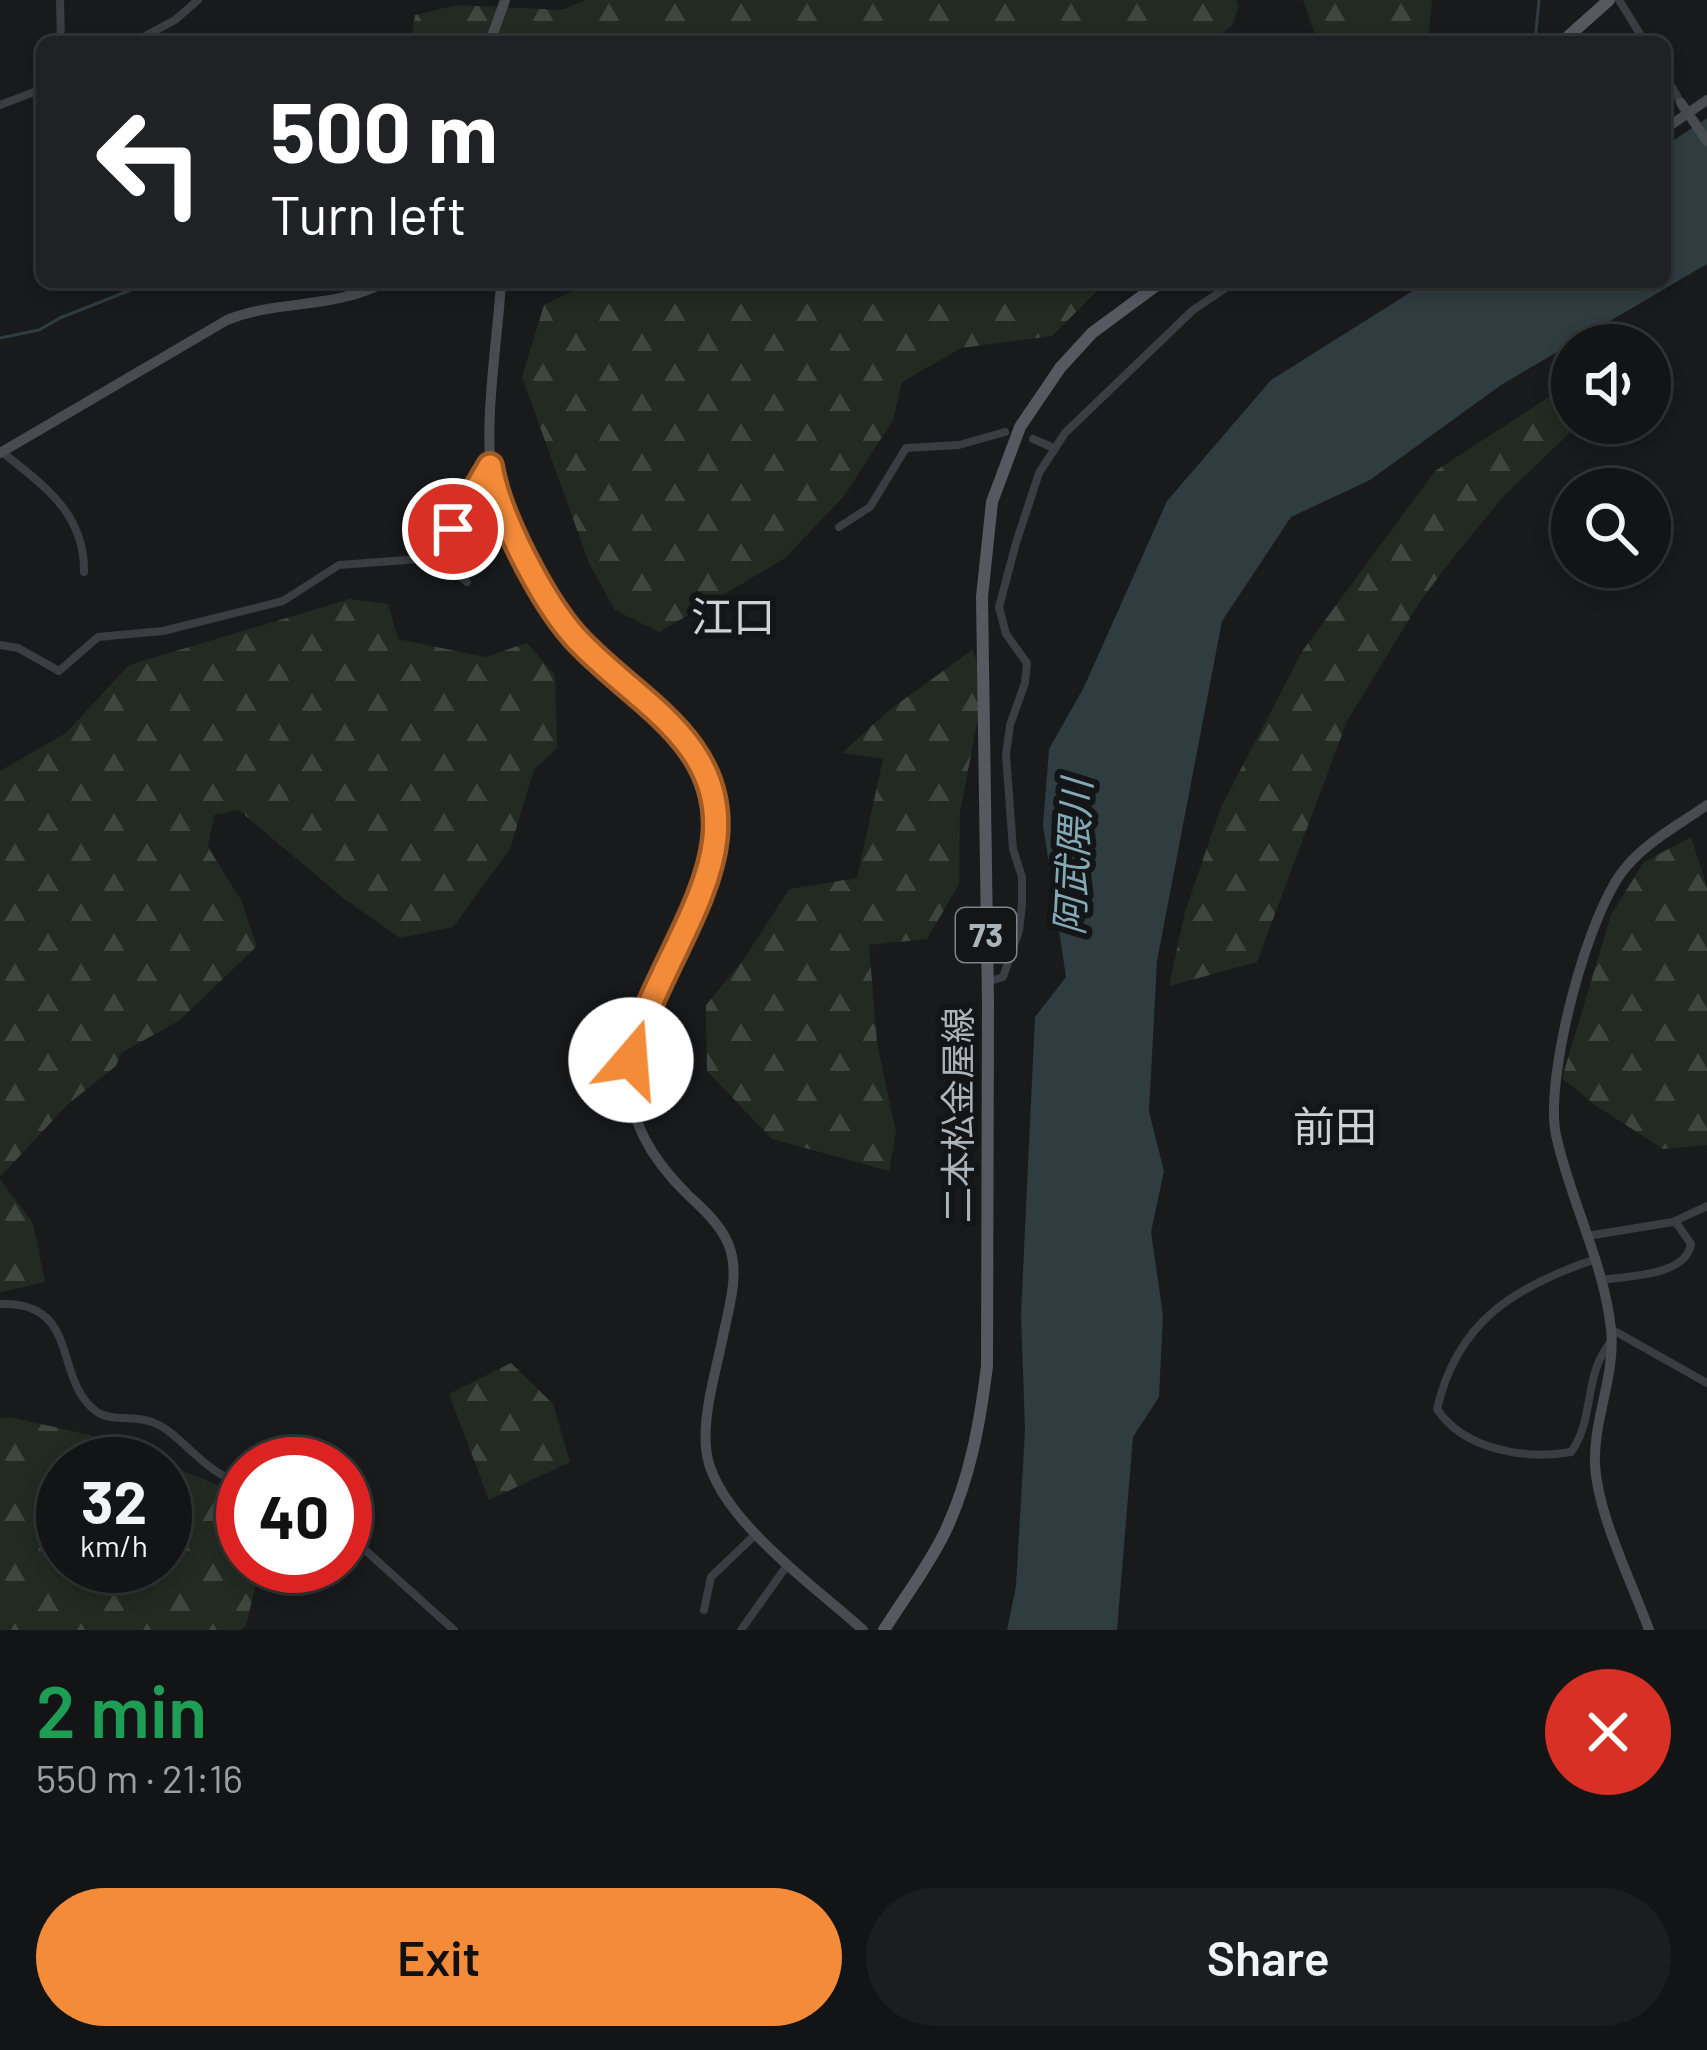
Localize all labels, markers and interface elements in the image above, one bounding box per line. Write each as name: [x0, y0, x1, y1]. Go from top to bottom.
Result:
text: 500 m: [270, 79, 498, 180]
icon: left: [72, 84, 228, 240]
text: Turn left: [270, 181, 467, 246]
map controls: [1551, 324, 1671, 588]
button: sound: [1551, 324, 1671, 444]
button: search: [1551, 468, 1671, 588]
pin: [402, 478, 504, 580]
icon: arrive: [420, 496, 486, 562]
district label: 江口: [691, 590, 775, 640]
water label: 阿武隈川: [1044, 774, 1099, 936]
road number: 73: [956, 908, 1016, 962]
position arrow: [568, 997, 694, 1123]
street label: 二本松金屋線: [935, 1007, 978, 1223]
district label: 前田: [1293, 1100, 1377, 1150]
speed limit sign: 40: [216, 1437, 372, 1593]
text: 32: [81, 1464, 147, 1536]
text: km/h: [80, 1527, 148, 1563]
text: 2 min: [36, 1666, 207, 1752]
button: close: [1545, 1669, 1671, 1795]
text: 550 m · 21:16: [36, 1754, 243, 1801]
button: Exit: [36, 1888, 842, 2026]
button: Share: [866, 1888, 1671, 2026]

